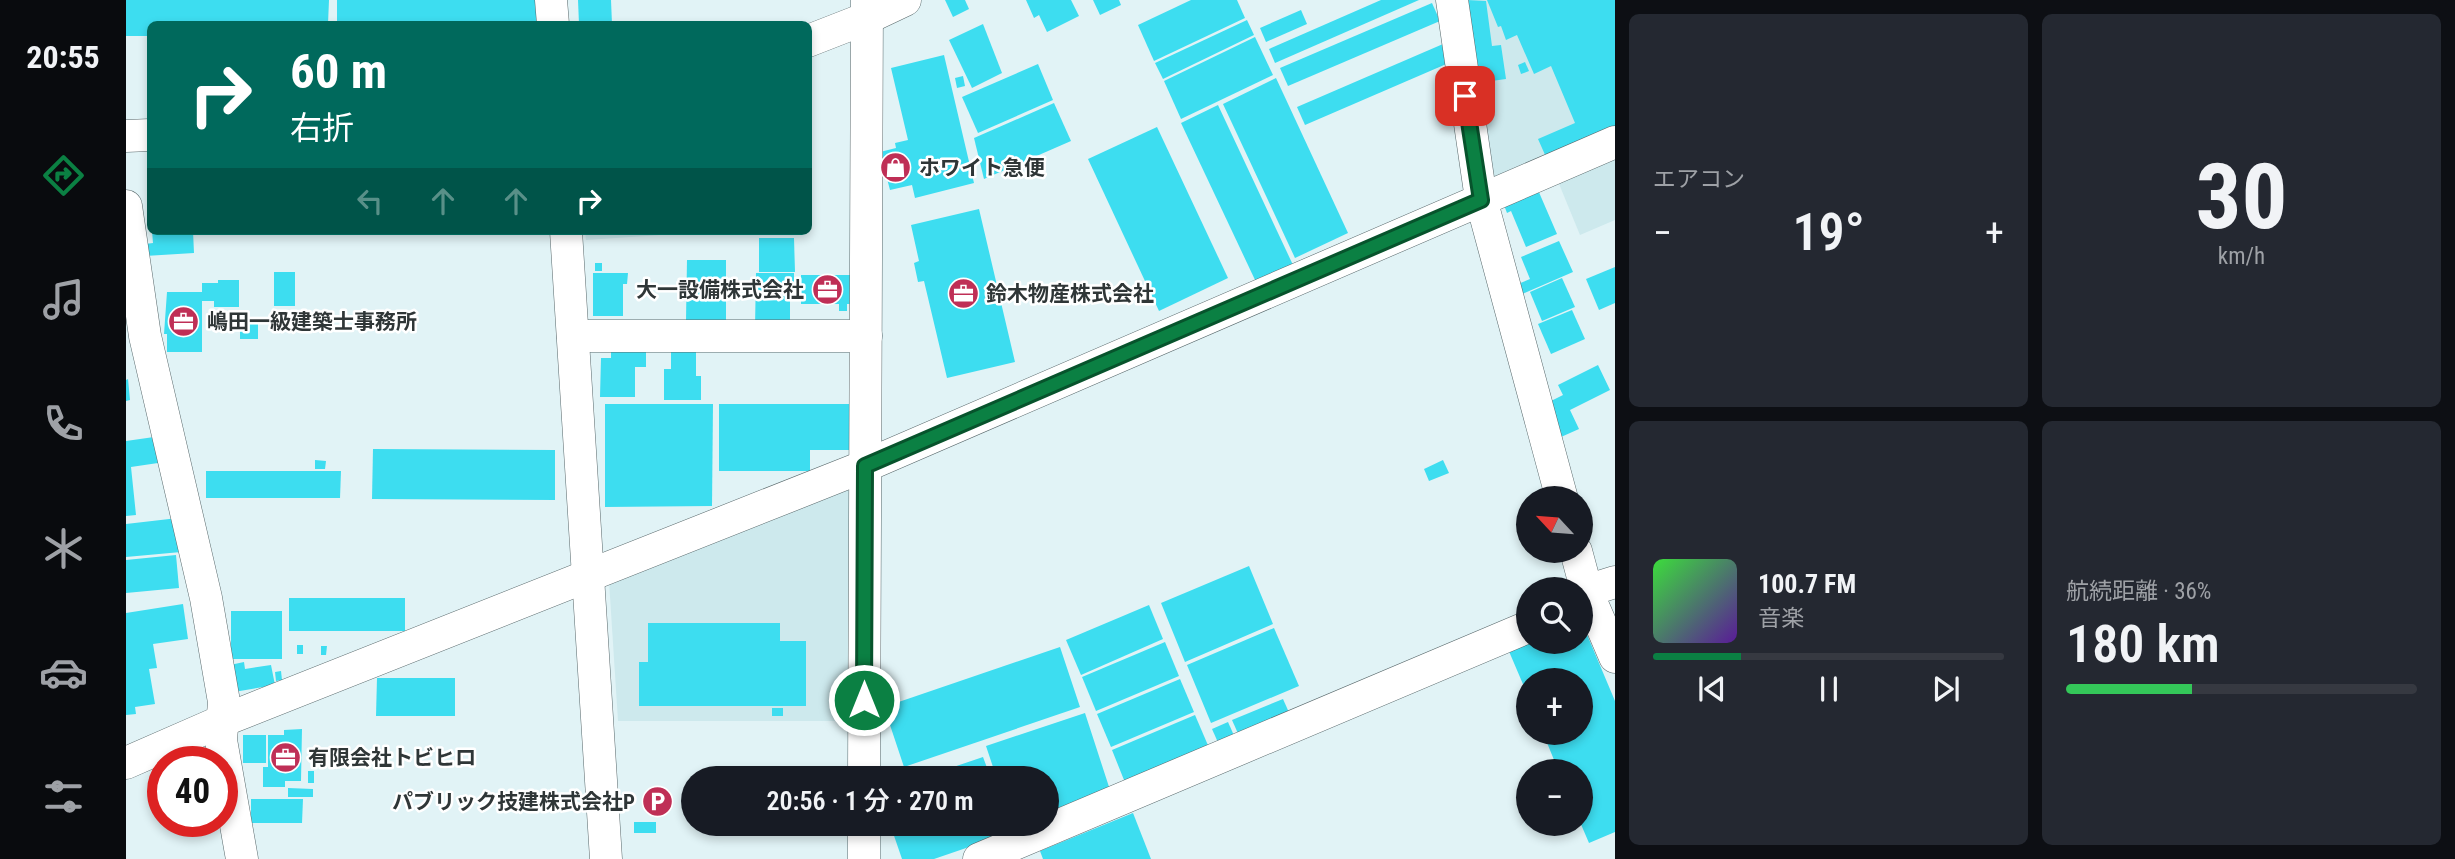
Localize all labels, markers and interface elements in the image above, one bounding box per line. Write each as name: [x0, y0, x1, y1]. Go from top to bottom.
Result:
text: 20:55: [26, 38, 100, 76]
text: 60 m: [290, 43, 387, 100]
icon: right: [175, 49, 266, 140]
pin: [1435, 66, 1495, 126]
icon: arrive: [1446, 77, 1484, 115]
text: 右折: [290, 109, 354, 147]
text: 30: [2196, 144, 2287, 250]
icon: directions: [39, 151, 88, 200]
shop icon: ホワイト急便: [879, 151, 913, 185]
place label: ホワイト急便: [919, 156, 1045, 180]
text: エアコン: [1653, 166, 1745, 193]
icon: left: [351, 182, 389, 220]
icon: ahead: [424, 182, 462, 220]
icon: ahead: [497, 182, 535, 220]
icon: right: [570, 182, 608, 220]
text: 19°: [1792, 202, 1865, 263]
text: −: [1653, 211, 1672, 255]
text: +: [1985, 211, 2004, 255]
text: km/h: [2218, 243, 2265, 270]
office icon: 大一設備株式会社: [810, 273, 844, 307]
icon: music: [39, 275, 88, 324]
office icon: 鈴木物産株式会社: [946, 277, 980, 311]
place label: 大一設備株式会社: [636, 278, 804, 302]
place label: 鈴木物産株式会社: [986, 282, 1154, 306]
office icon: 嶋田一級建築士事務所: [167, 305, 201, 339]
place label: 嶋田一級建築士事務所: [207, 310, 417, 334]
icon: phone: [39, 399, 88, 448]
north arrow: [1516, 486, 1592, 564]
map controls: [1516, 486, 1593, 836]
icon: climate: [39, 524, 88, 573]
text: 100.7 FM: [1758, 569, 1856, 599]
button: search: [1516, 577, 1593, 654]
text: 航続距離 · 36%: [2066, 578, 2211, 605]
text: 音楽: [1758, 605, 1804, 632]
text: 180 km: [2066, 614, 2220, 675]
icon: car: [39, 648, 88, 697]
position arrow: [827, 663, 901, 737]
button: +: [1516, 668, 1593, 745]
icon: previous: [1693, 670, 1731, 708]
icon: pause: [1810, 670, 1848, 708]
icon: next: [1927, 670, 1965, 708]
office icon: 有限会社トビヒロ: [268, 741, 302, 775]
speed limit sign: 40: [147, 746, 238, 837]
place label: 有限会社トビヒロ: [308, 746, 476, 770]
button: −: [1516, 759, 1593, 836]
icon: filters: [39, 772, 88, 821]
parking icon: パブリック技建株式会社P: [641, 785, 675, 819]
text: 20:56 · 1 分 · 270 m: [766, 786, 974, 816]
place label: パブリック技建株式会社P: [392, 790, 635, 814]

